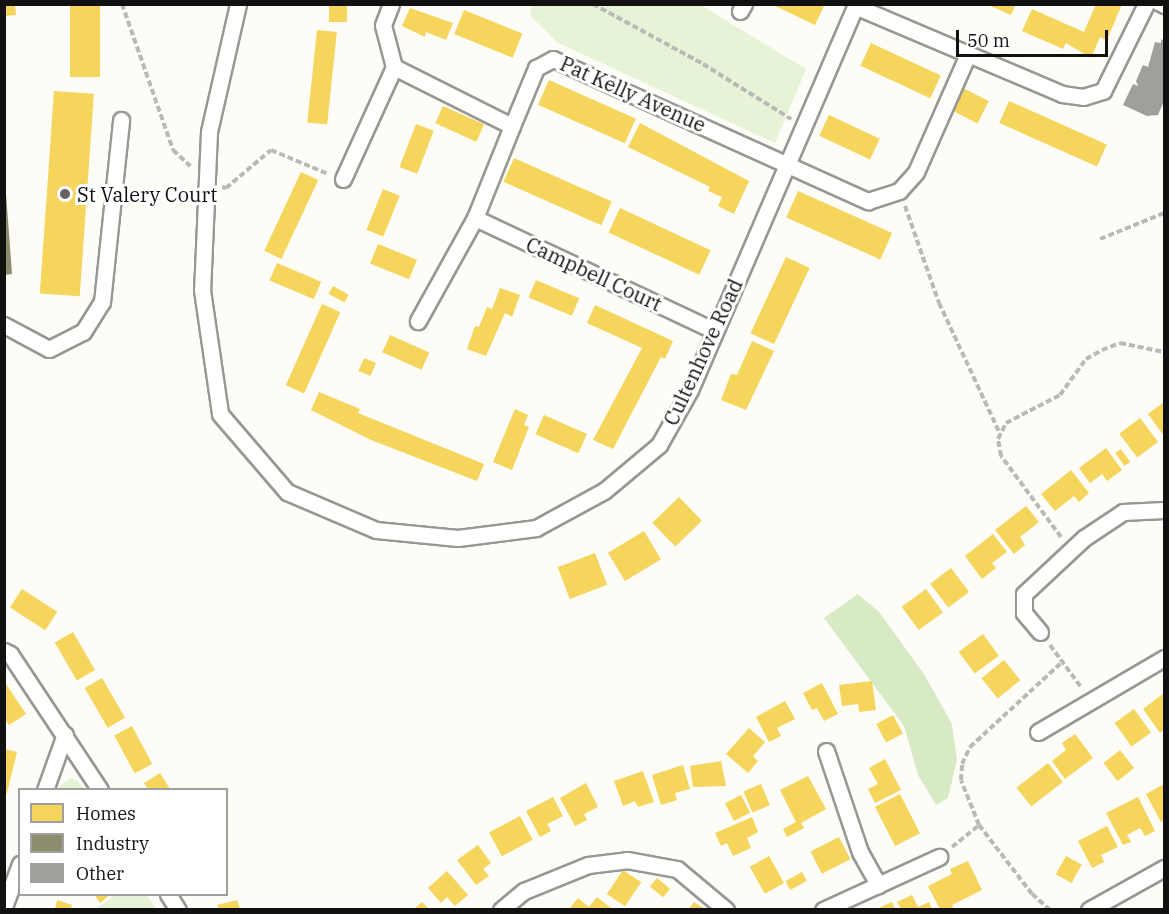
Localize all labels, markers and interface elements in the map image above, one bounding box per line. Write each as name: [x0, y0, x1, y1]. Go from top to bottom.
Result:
scale bar: [959, 18, 1110, 56]
text: 50 m: [967, 29, 1010, 52]
street label: Pat Kelly Avenue: [557, 51, 709, 137]
place label: St Valery Court: [77, 182, 217, 206]
marker: St Valery Court: [58, 187, 72, 201]
street label: Campbell Court: [522, 232, 666, 316]
street label: Cultenhove Road: [659, 275, 747, 429]
legend: [18, 788, 228, 896]
text: Homes: [76, 802, 136, 825]
text: Industry: [76, 832, 149, 855]
text: Other: [76, 862, 124, 885]

